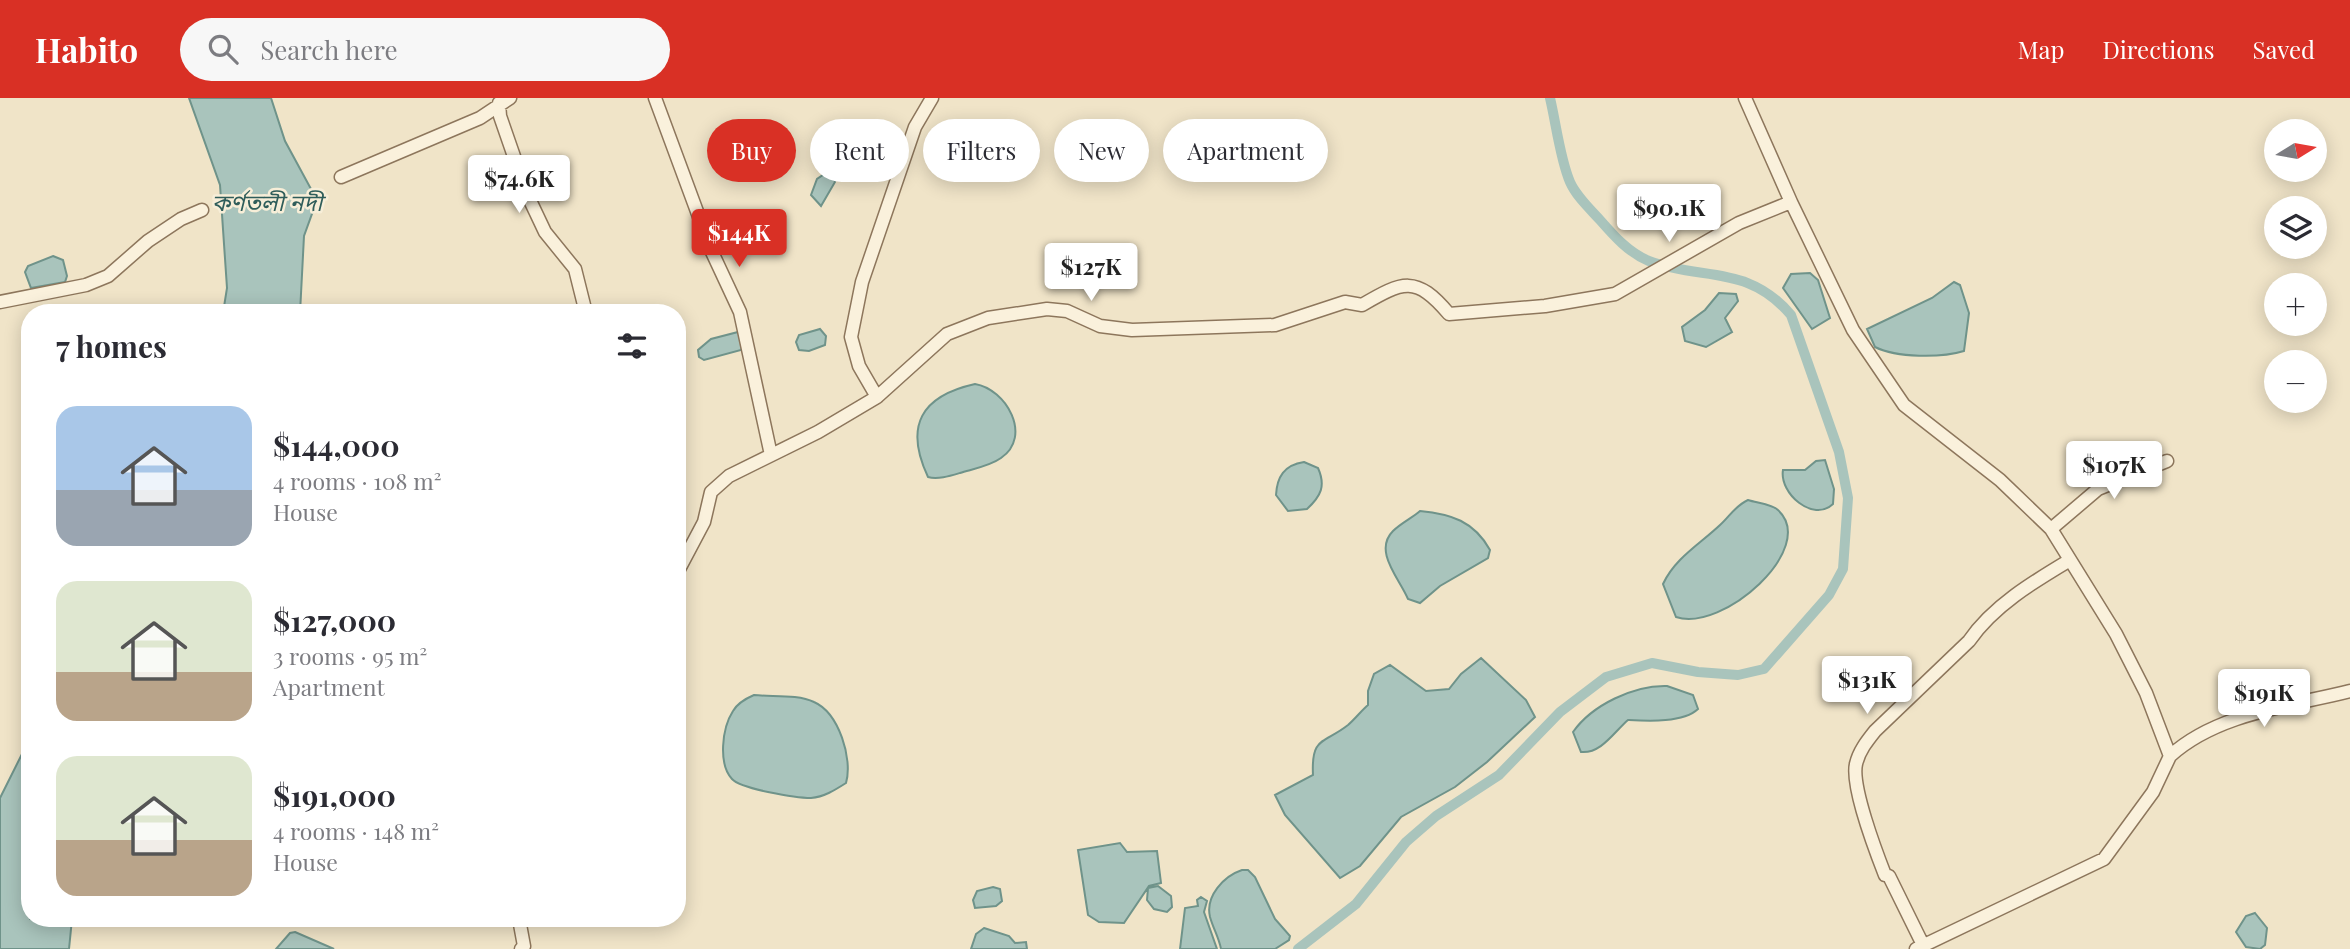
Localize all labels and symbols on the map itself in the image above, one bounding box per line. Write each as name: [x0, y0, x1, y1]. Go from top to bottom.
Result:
north arrow: [2264, 119, 2328, 182]
pin: $74.6K: [462, 156, 576, 215]
pin: $90.1K: [1612, 184, 1726, 244]
water label: কর্ণতলী নদী: [212, 186, 326, 217]
pin: $144K: [690, 209, 788, 269]
pin: $127K: [1042, 244, 1140, 303]
pin: $107K: [2065, 442, 2163, 501]
pin: $131K: [1818, 656, 1916, 716]
pin: $191K: [2215, 670, 2313, 729]

